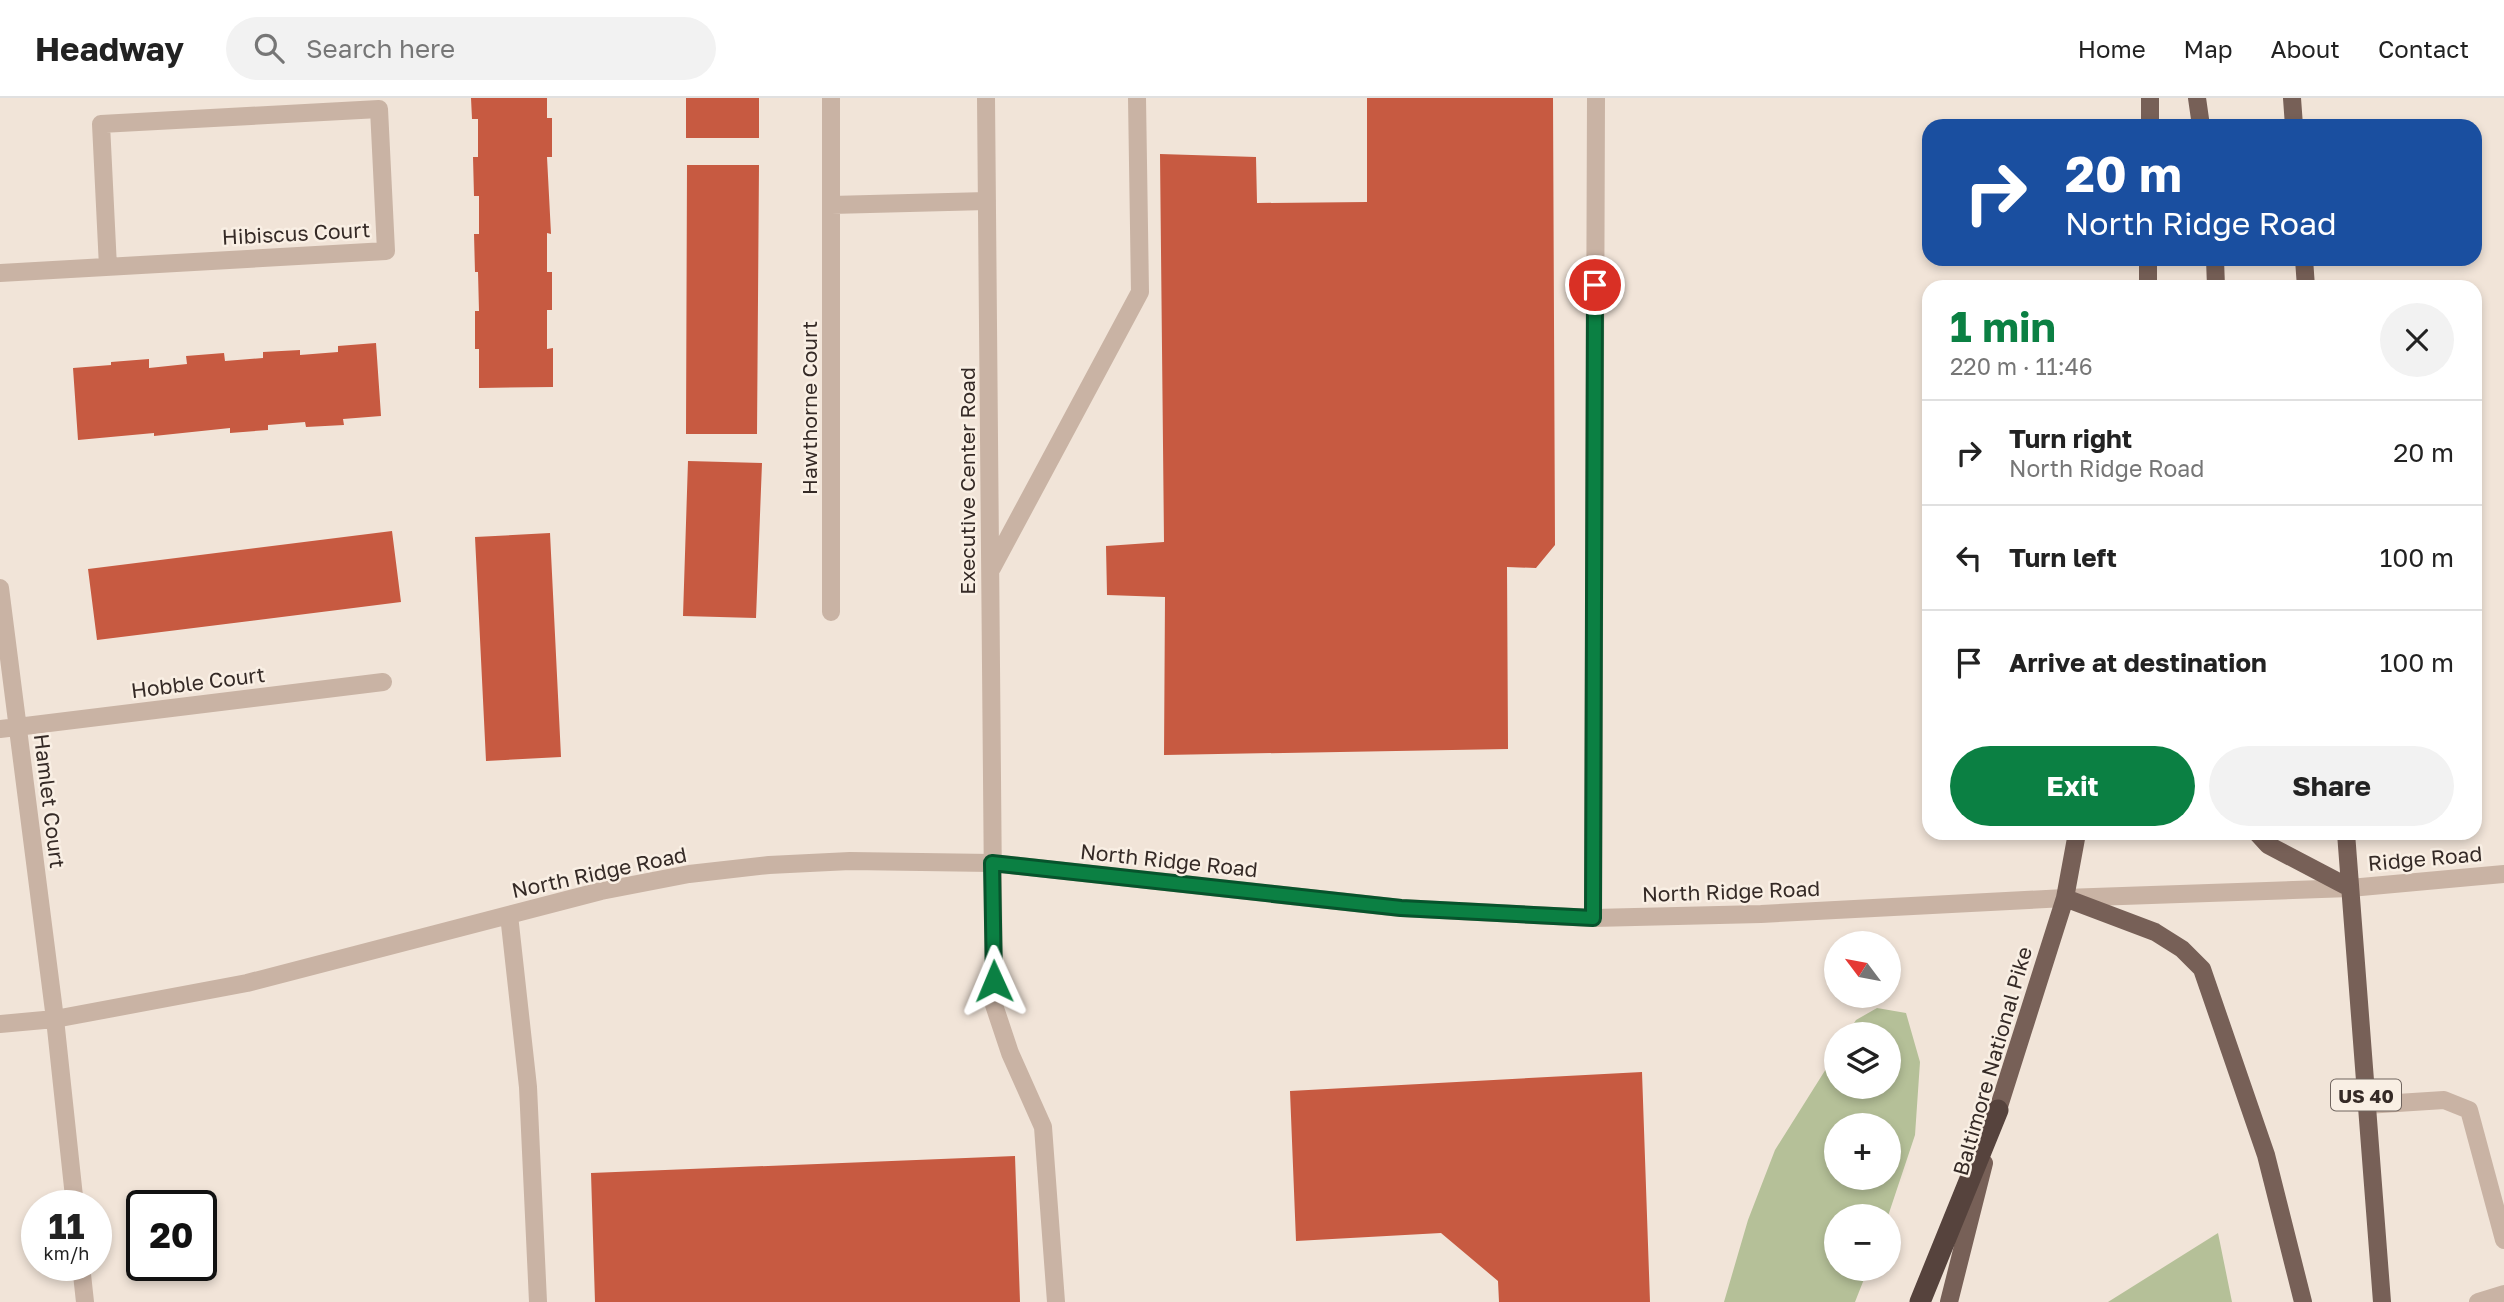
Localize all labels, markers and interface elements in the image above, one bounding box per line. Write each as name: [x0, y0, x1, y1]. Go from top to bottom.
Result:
search box: [226, 17, 716, 80]
text: Headway: [35, 29, 184, 68]
icon: search: [250, 29, 288, 67]
text: Search here: [306, 33, 455, 64]
text: Home: [2078, 34, 2146, 63]
text: Map: [2184, 34, 2233, 63]
text: About: [2271, 34, 2340, 63]
text: Contact: [2378, 34, 2469, 63]
text: 20 m: [2065, 144, 2182, 203]
icon: right: [1950, 147, 2041, 238]
text: North Ridge Road: [2065, 204, 2337, 242]
street label: Hibiscus Court: [221, 216, 371, 250]
pin: [1565, 255, 1625, 315]
icon: arrive: [1576, 266, 1614, 304]
text: 1 min: [1950, 301, 2056, 351]
button: close: [2380, 303, 2454, 377]
street label: Hawthorne Court: [796, 321, 822, 495]
text: 220 m · 11:46: [1950, 352, 2093, 380]
street label: Executive Center Road: [954, 367, 980, 595]
text: Turn right: [2009, 423, 2132, 454]
icon: right: [1950, 434, 1988, 472]
text: 20 m: [2393, 437, 2454, 468]
text: North Ridge Road: [2009, 454, 2204, 482]
icon: left: [1950, 539, 1988, 577]
text: Turn left: [2009, 542, 2117, 573]
text: 100 m: [2380, 542, 2454, 573]
icon: arrive: [1950, 644, 1988, 682]
text: Arrive at destination: [2009, 647, 2267, 678]
text: 100 m: [2380, 647, 2454, 678]
street label: Hobble Court: [129, 661, 267, 703]
street label: Hamlet Court: [29, 732, 71, 870]
button: Exit: [1950, 746, 2195, 826]
button: Share: [2209, 746, 2454, 826]
street label: North Ridge Road: [1079, 838, 1259, 882]
street label: Ridge Road: [2367, 840, 2483, 876]
street label: North Ridge Road: [509, 841, 689, 903]
street label: North Ridge Road: [1641, 875, 1821, 907]
north arrow: [1824, 931, 1900, 1008]
map controls: [1824, 931, 1901, 1281]
position arrow: [957, 944, 1031, 1018]
street label: Baltimore National Pike: [1947, 944, 2037, 1178]
button: layers: [1824, 1022, 1901, 1099]
road number: US 40: [2331, 1079, 2401, 1110]
button: +: [1824, 1113, 1901, 1190]
speed limit sign: 20: [126, 1190, 217, 1281]
button: −: [1824, 1204, 1901, 1281]
text: 11: [48, 1205, 85, 1247]
text: km/h: [44, 1242, 89, 1264]

